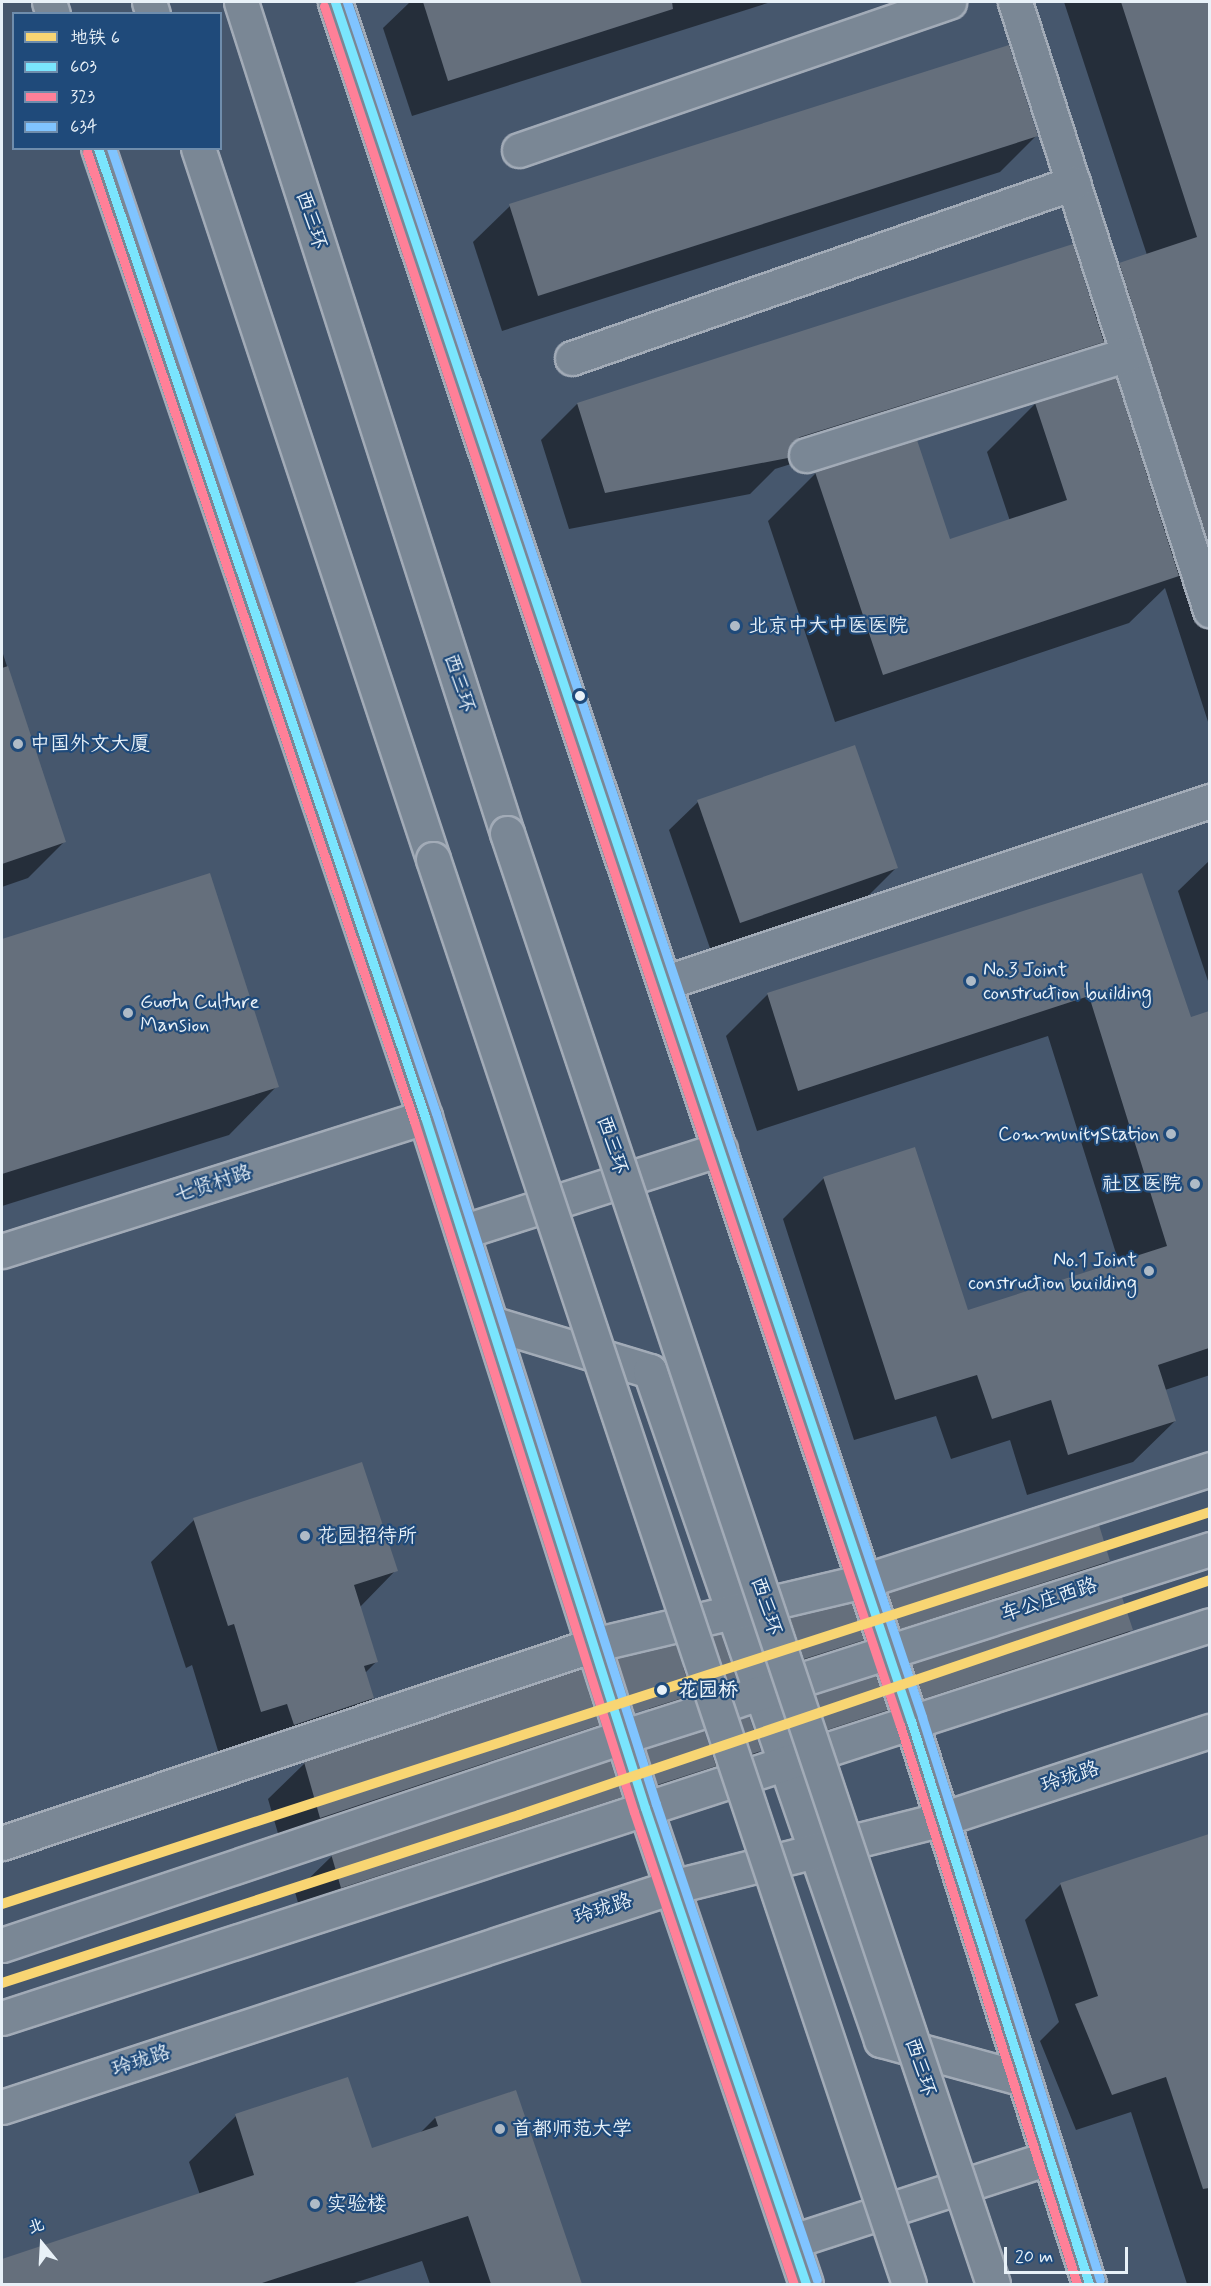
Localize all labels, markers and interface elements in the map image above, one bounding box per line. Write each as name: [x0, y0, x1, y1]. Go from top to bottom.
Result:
legend: [12, 12, 222, 150]
text: 地铁 6: [70, 26, 120, 50]
text: 603: [70, 55, 97, 79]
text: 323: [70, 85, 95, 109]
text: 634: [70, 115, 97, 139]
street label: 西三环: [290, 188, 332, 252]
place label: 北京中大中医医院: [748, 614, 908, 638]
marker: 北京中大中医医院: [726, 617, 744, 635]
street label: 西三环: [438, 651, 480, 715]
unlabelled marker: [574, 690, 586, 702]
place label: 中国外文大厦: [30, 732, 150, 756]
marker: 中国外文大厦: [11, 737, 25, 751]
place label: No.3 Joint construction building: [983, 958, 1148, 1005]
marker: No.3 Joint construction building: [964, 974, 978, 988]
place label: Guotu Culture Mansion: [140, 990, 259, 1037]
marker: Guotu Culture Mansion: [121, 1006, 135, 1020]
street label: 西三环: [591, 1113, 633, 1177]
place label: CommunityStation: [998, 1122, 1159, 1146]
marker: CommunityStation: [1164, 1127, 1178, 1141]
street label: 七贤村路: [171, 1160, 255, 1208]
place label: 社区医院: [1102, 1172, 1182, 1196]
marker: 社区医院: [1186, 1175, 1204, 1193]
place label: No.1 Joint construction building: [972, 1248, 1137, 1295]
marker: No.1 Joint construction building: [1142, 1264, 1156, 1278]
place label: 花园招待所: [317, 1524, 417, 1548]
marker: 花园招待所: [298, 1529, 312, 1543]
street label: 车公庄西路: [998, 1573, 1100, 1627]
street label: 西三环: [745, 1574, 787, 1638]
place label: 花园桥: [678, 1678, 738, 1702]
marker: 花园桥: [651, 1679, 673, 1701]
street label: 玲珑路: [1038, 1756, 1102, 1798]
street label: 玲珑路: [571, 1888, 635, 1930]
street label: 西三环: [899, 2035, 941, 2099]
street label: 玲珑路: [109, 2040, 173, 2082]
place label: 首都师范大学: [512, 2117, 632, 2141]
marker: 首都师范大学: [493, 2122, 507, 2136]
place label: 实验楼: [327, 2192, 387, 2216]
marker: 实验楼: [308, 2197, 322, 2211]
north arrow: [12, 2214, 72, 2274]
text: 北: [25, 2214, 47, 2239]
scale bar: [1007, 2235, 1132, 2273]
text: 20 m: [1015, 2245, 1053, 2269]

